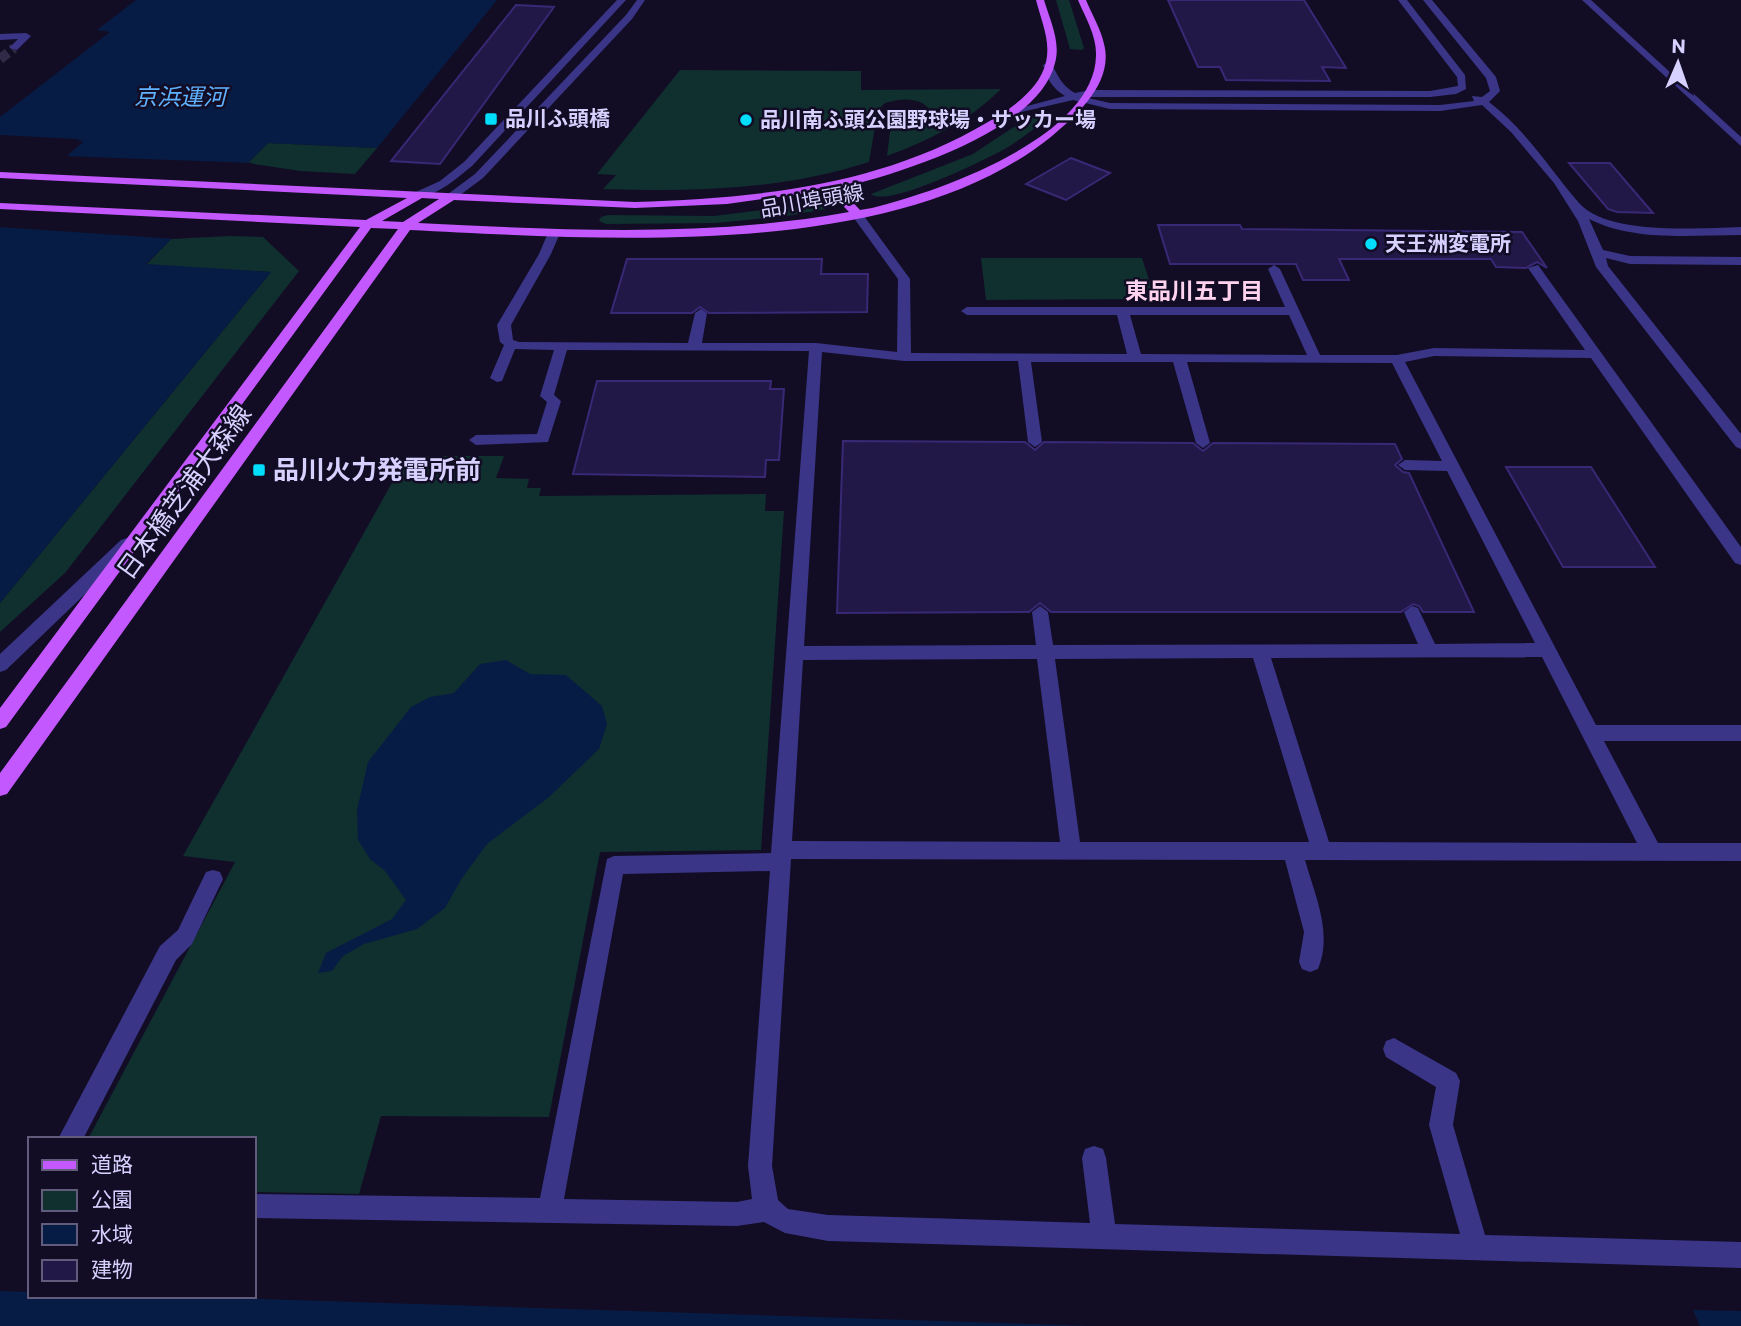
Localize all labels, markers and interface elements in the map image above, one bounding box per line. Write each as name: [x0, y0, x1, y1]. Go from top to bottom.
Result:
north arrow: [1643, 28, 1713, 98]
text: N: [1671, 34, 1686, 57]
water label: 京浜運河: [134, 82, 230, 110]
place label: 品川ふ頭橋: [505, 105, 610, 130]
place label: 品川南ふ頭公園野球場・サッカー場: [760, 106, 1096, 131]
marker: 品川ふ頭橋: [483, 111, 499, 127]
marker: 品川南ふ頭公園野球場・サッカー場: [738, 112, 754, 128]
street label: 品川埠頭線: [758, 178, 866, 221]
place label: 天王洲変電所: [1385, 230, 1511, 255]
marker: 天王洲変電所: [1363, 236, 1379, 252]
district label: 東品川五丁目: [1125, 276, 1263, 304]
street label: 日本橋芝浦大森線: [109, 398, 256, 584]
place label: 品川火力発電所前: [273, 453, 481, 484]
marker: 品川火力発電所前: [251, 462, 267, 478]
legend: [28, 1137, 256, 1298]
text: 道路: [91, 1151, 133, 1176]
text: 公園: [91, 1186, 133, 1211]
text: 水域: [91, 1221, 133, 1246]
text: 建物: [91, 1256, 133, 1281]

